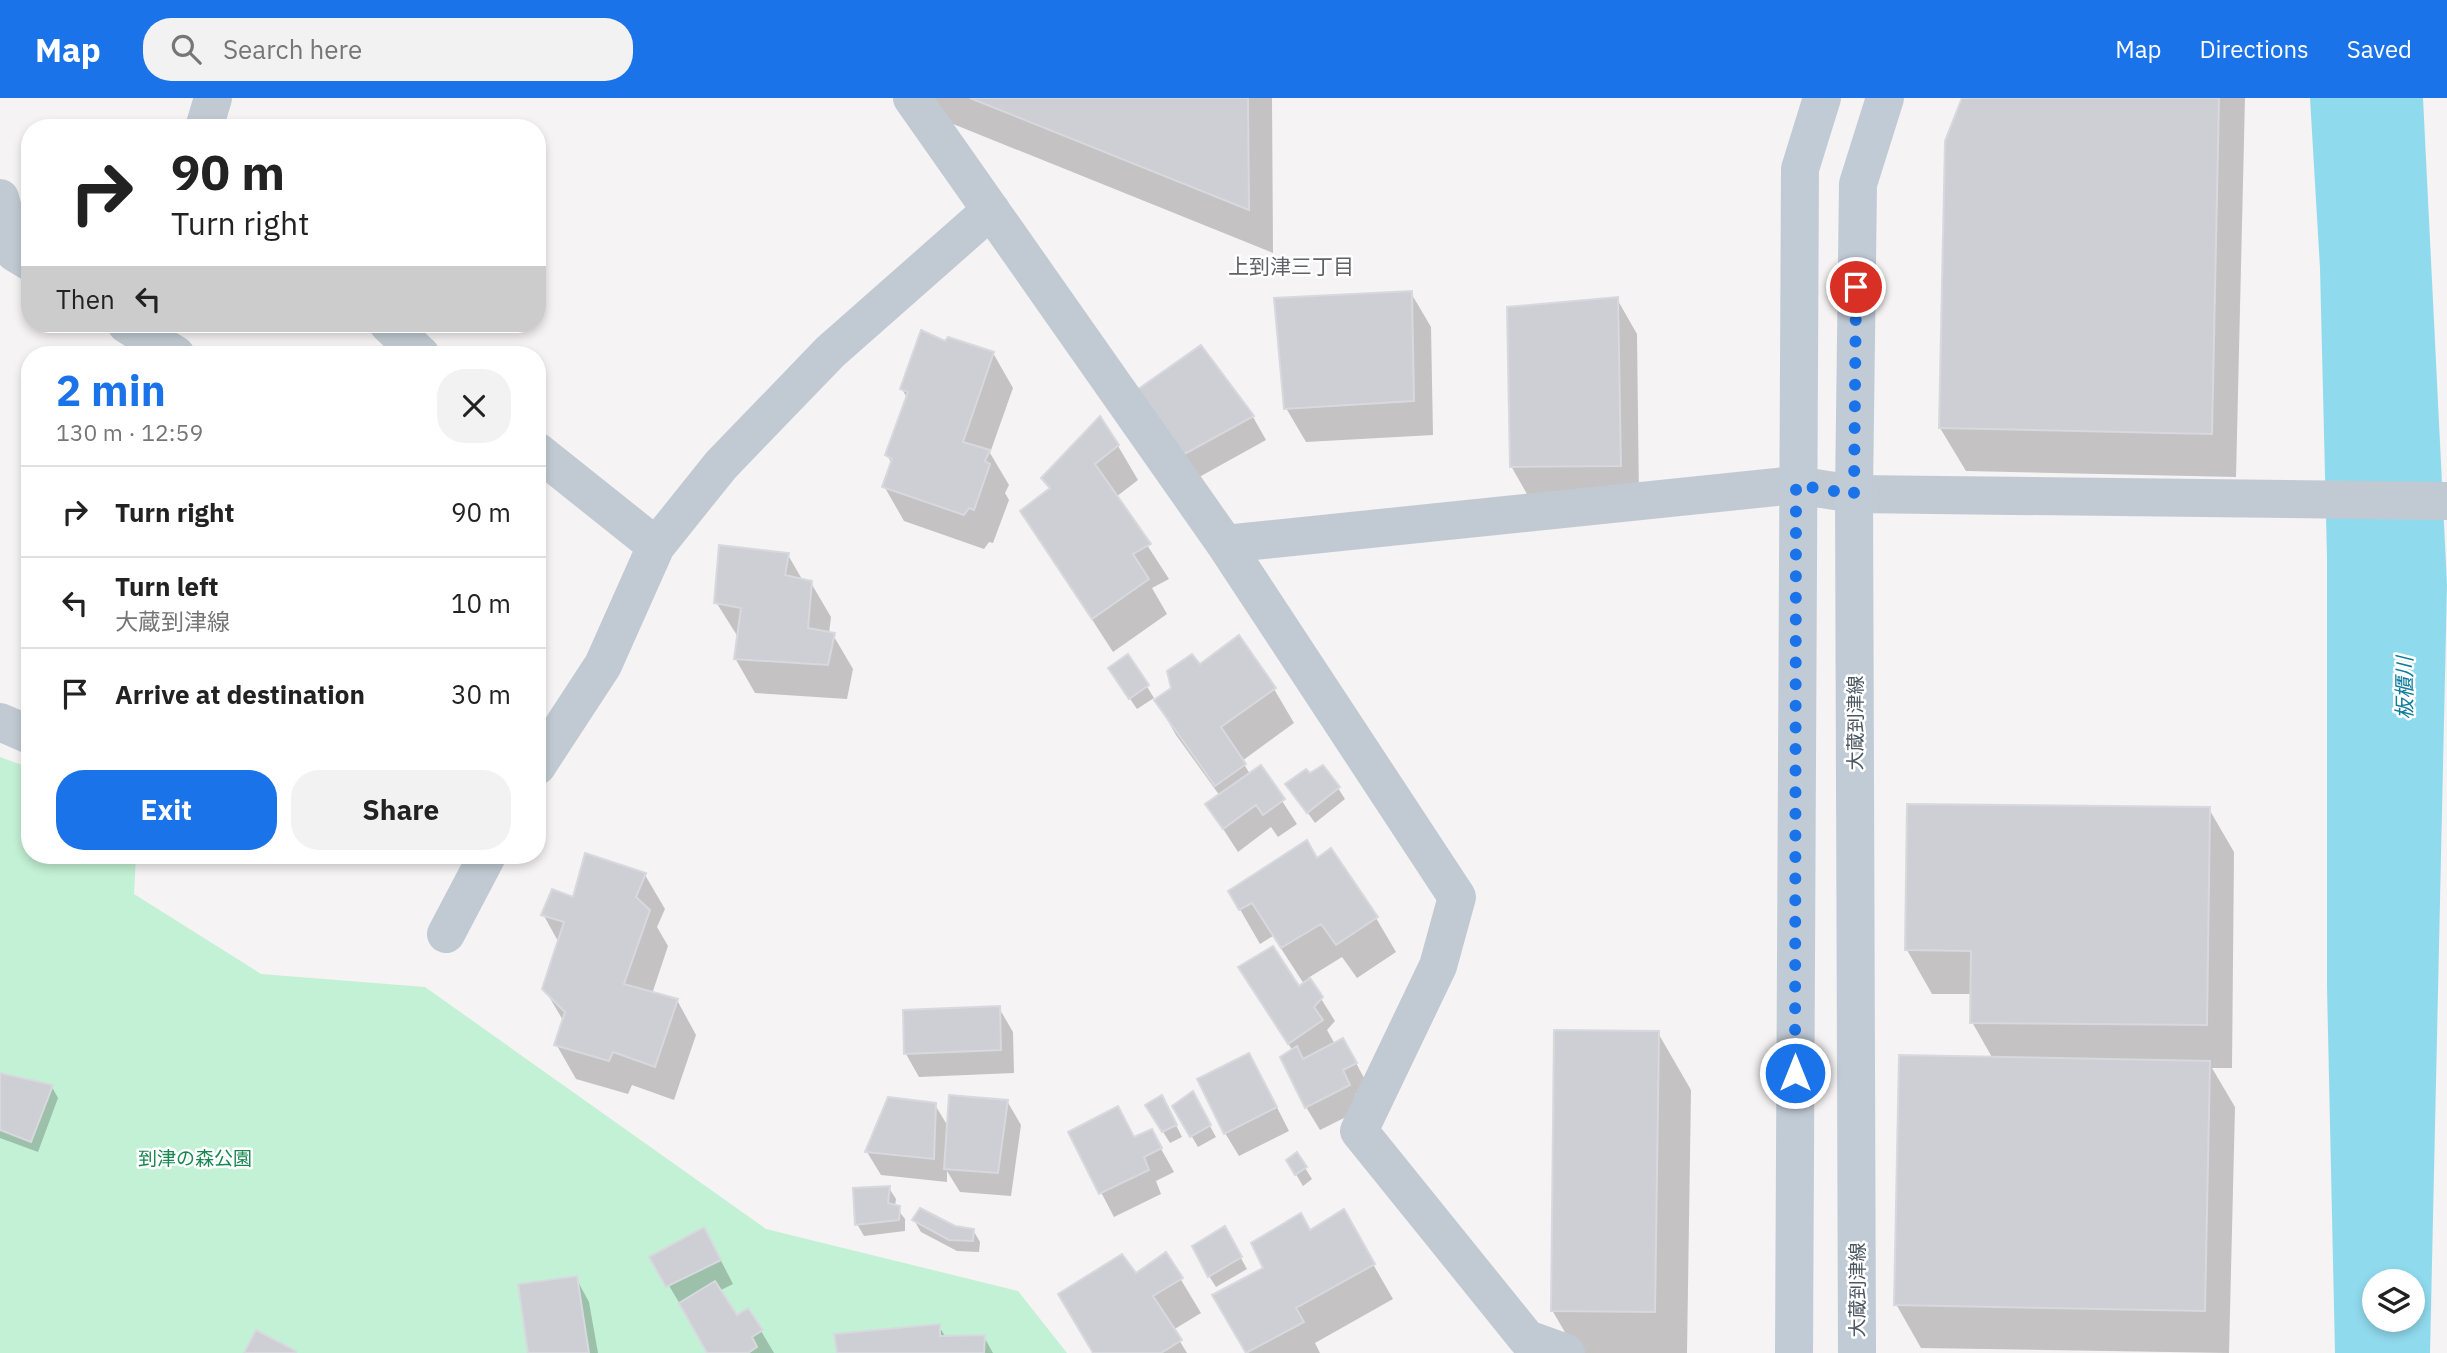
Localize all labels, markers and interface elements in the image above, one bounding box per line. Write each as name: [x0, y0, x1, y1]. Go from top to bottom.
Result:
search box: [143, 18, 633, 81]
text: Map: [35, 28, 101, 71]
icon: search: [167, 30, 205, 68]
text: Search here: [223, 32, 362, 66]
text: Map: [2115, 33, 2161, 65]
text: Directions: [2199, 33, 2309, 65]
text: Saved: [2347, 33, 2412, 65]
text: 90 m: [171, 140, 285, 203]
icon: right: [56, 147, 147, 238]
text: Turn right: [171, 202, 309, 244]
district label: 上到津三丁目: [1228, 252, 1354, 280]
pin: [1826, 257, 1886, 317]
icon: arrive: [1837, 268, 1875, 306]
icon: left: [129, 280, 167, 318]
text: Then: [56, 282, 115, 316]
text: 2 min: [56, 363, 166, 418]
button: close: [437, 369, 511, 443]
text: 130 m · 12:59: [56, 417, 203, 447]
icon: right: [56, 493, 94, 531]
text: Turn right: [115, 495, 234, 529]
text: 90 m: [451, 495, 511, 529]
text: Turn left: [115, 569, 218, 603]
icon: left: [56, 584, 94, 622]
text: 10 m: [451, 586, 511, 620]
text: 大蔵到津線: [115, 606, 230, 636]
water label: 板櫃川: [2390, 655, 2418, 720]
icon: arrive: [56, 675, 94, 713]
street label: 大蔵到津線: [1843, 675, 1867, 771]
text: Arrive at destination: [115, 677, 365, 711]
text: 30 m: [451, 677, 511, 711]
button: Exit: [56, 770, 277, 850]
button: Share: [291, 770, 511, 850]
position arrow: [1758, 1036, 1832, 1110]
park label: 到津の森公園: [138, 1146, 252, 1170]
street label: 大蔵到津線: [1845, 1242, 1869, 1338]
map controls: [2362, 1269, 2425, 1332]
button: layers: [2362, 1269, 2425, 1332]

